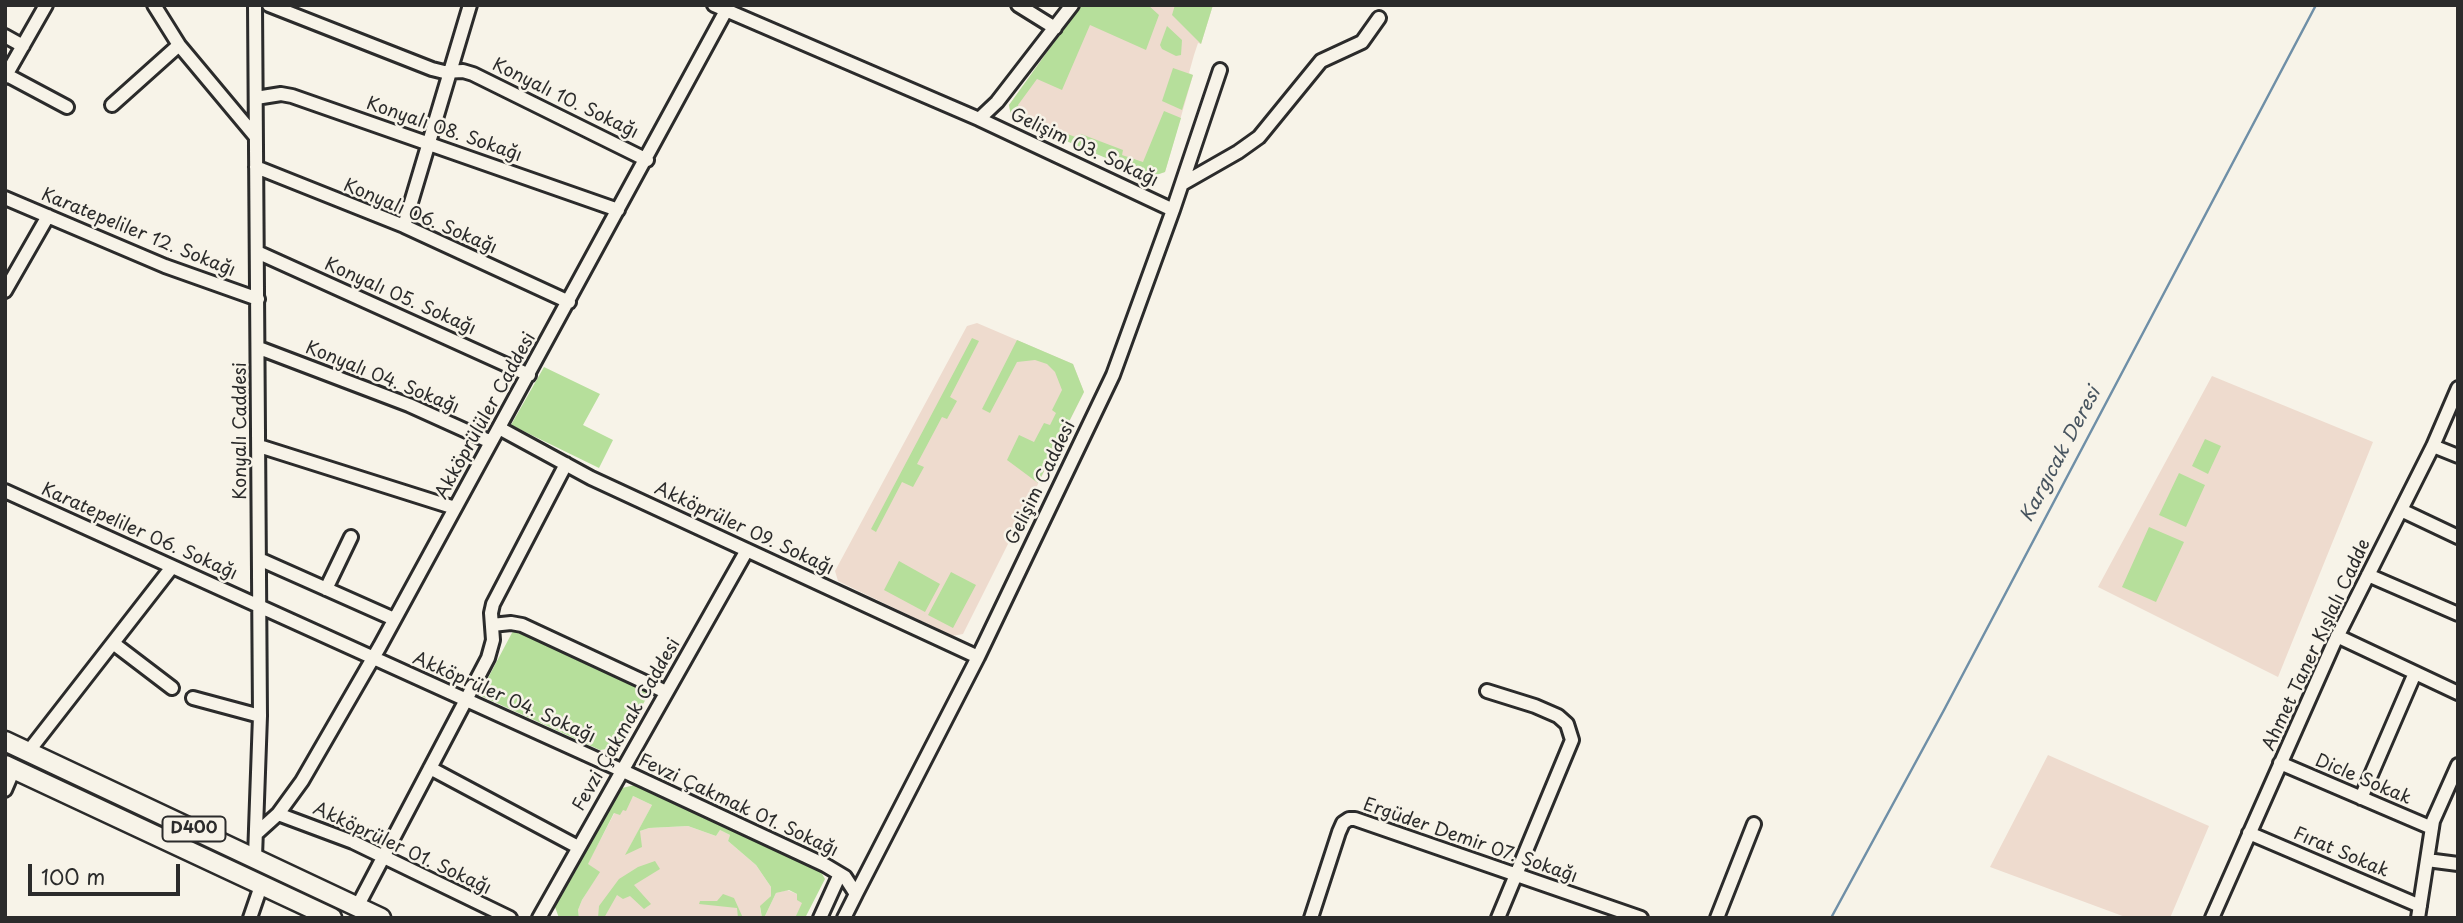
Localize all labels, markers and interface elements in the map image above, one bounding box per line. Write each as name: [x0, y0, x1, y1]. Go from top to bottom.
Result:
street label: Konyalı 10. Sokağı: [488, 54, 642, 144]
street label: Konyalı 08. Sokağı: [363, 93, 525, 167]
street label: Gelişim 03. Sokağı: [1006, 104, 1162, 192]
street label: Konyalı 06. Sokağı: [340, 175, 500, 259]
street label: Karatepeliler 12. Sokağı: [38, 184, 238, 282]
street label: Konyalı 05. Sokağı: [321, 254, 479, 340]
street label: Akköprülüler Caddesi: [431, 329, 541, 503]
street label: Konyalı 04. Sokağı: [302, 337, 462, 419]
street label: Konyalı Caddesi: [230, 362, 252, 500]
water label: Kargıcak Deresi: [2016, 384, 2106, 526]
street label: Gelişim Caddesi: [1002, 417, 1080, 549]
street label: Akköprüler 09. Sokağı: [651, 478, 837, 580]
street label: Karatepeliler 06. Sokağı: [38, 479, 240, 585]
street label: Ahmet Taner Kışlalı Cadde: [2258, 536, 2376, 754]
street label: Fevzi Çakmak Caddesi: [569, 635, 685, 815]
street label: Akköprüler 04. Sokağı: [409, 648, 599, 748]
street label: Fevzi Çakmak 01. Sokağı: [635, 750, 841, 862]
street label: Dicle Sokak: [2312, 750, 2414, 810]
street label: Ergüder Demir 07. Sokağı: [1360, 794, 1580, 888]
street label: Akköprüler 01. Sokağı: [310, 798, 494, 900]
road number: D400: [162, 816, 226, 842]
street label: Fırat Sokak: [2290, 823, 2392, 883]
scale bar: [32, 850, 184, 894]
text: 100 m: [41, 860, 105, 892]

